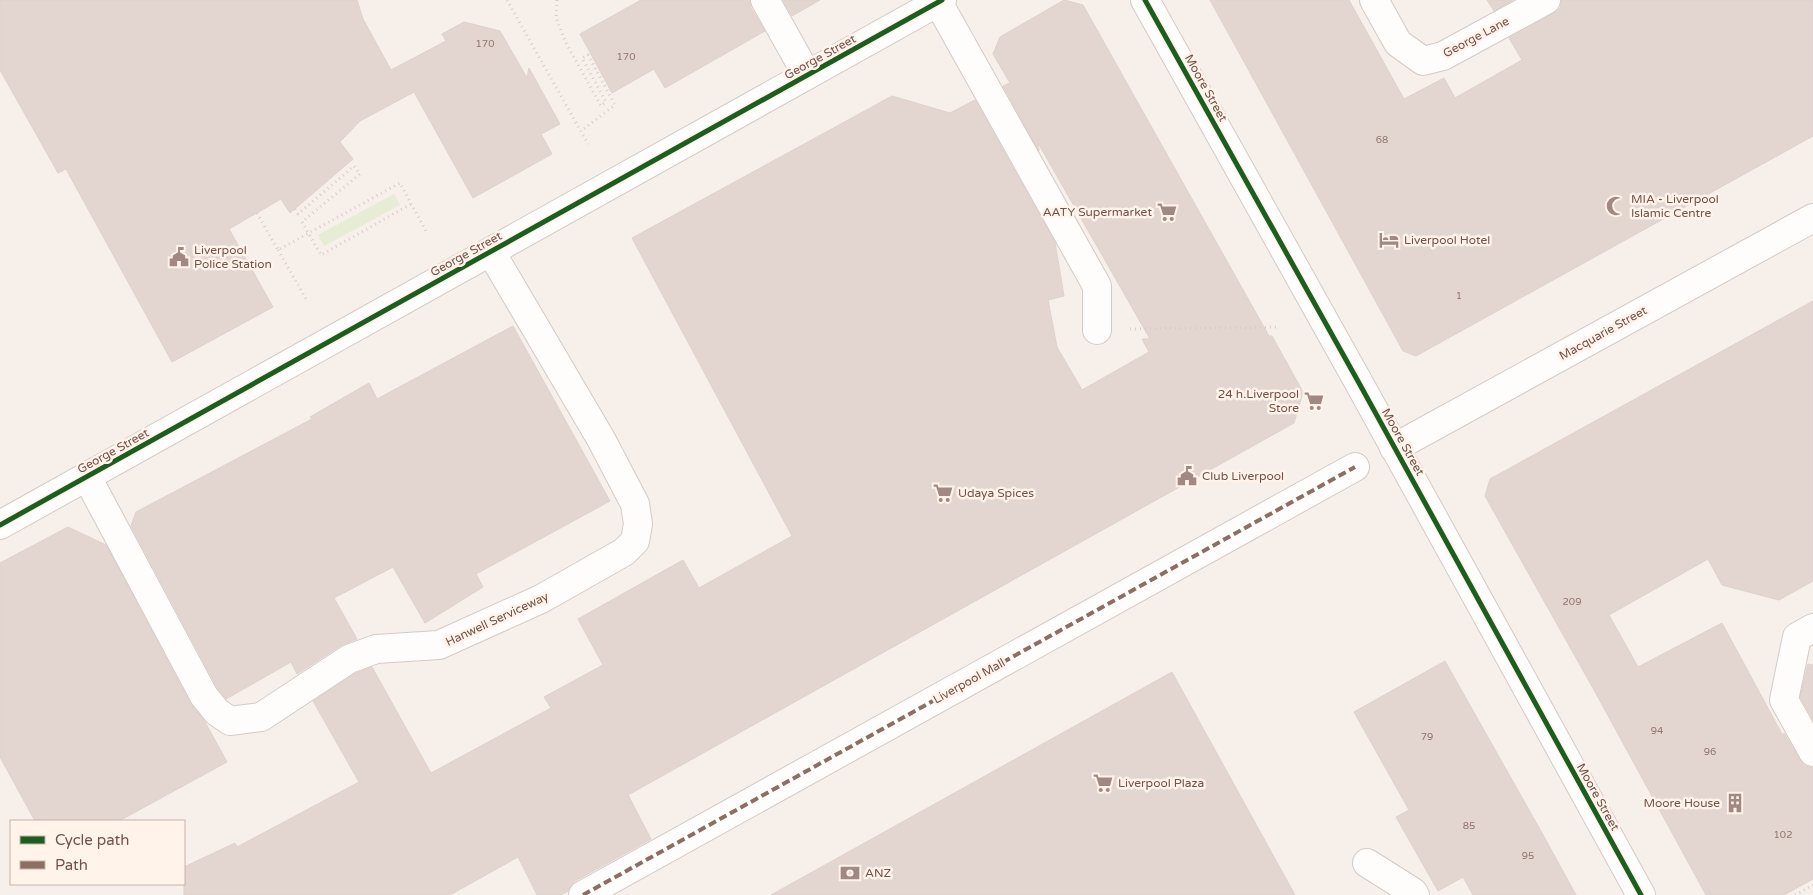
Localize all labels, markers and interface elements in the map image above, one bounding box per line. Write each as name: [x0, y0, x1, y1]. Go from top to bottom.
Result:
street label: George Lane: [1441, 14, 1512, 60]
street label: George Street: [782, 31, 858, 82]
house number: 170: [476, 38, 494, 50]
house number: 170: [617, 51, 635, 63]
street label: Moore Street: [1182, 52, 1230, 124]
house number: 68: [1376, 134, 1388, 146]
place label: MIA - Liverpool Islamic Centre: [1631, 192, 1719, 220]
mosque icon: MIA - Liverpool Islamic Centre: [1605, 195, 1627, 217]
supermarket icon: AATY Supermarket: [1156, 201, 1178, 223]
place label: AATY Supermarket: [1043, 205, 1152, 219]
street label: George Street: [428, 228, 504, 279]
hotel icon: Liverpool Hotel: [1378, 229, 1400, 251]
place label: Liverpool Hotel: [1404, 233, 1490, 247]
place label: Liverpool Police Station: [194, 243, 272, 271]
public building icon: Liverpool Police Station: [168, 246, 190, 268]
house number: 1: [1456, 290, 1462, 302]
street label: Macquarie Street: [1557, 303, 1650, 363]
place label: 24 h.Liverpool Store: [1218, 387, 1299, 415]
supermarket icon: 24 h.Liverpool Store: [1303, 390, 1325, 412]
street label: Moore Street: [1379, 406, 1427, 478]
street label: George Street: [75, 425, 151, 476]
public building icon: Club Liverpool: [1176, 465, 1198, 487]
place label: Club Liverpool: [1202, 469, 1284, 483]
supermarket icon: Udaya Spices: [932, 482, 954, 504]
place label: Udaya Spices: [958, 486, 1034, 500]
street label: Hanwell Serviceway: [443, 589, 551, 649]
house number: 209: [1563, 596, 1581, 608]
street label: Liverpool Mall: [931, 655, 1007, 707]
house number: 94: [1651, 725, 1663, 737]
house number: 79: [1421, 731, 1433, 743]
house number: 96: [1704, 746, 1716, 758]
street label: Moore Street: [1574, 761, 1622, 833]
supermarket icon: Liverpool Plaza: [1092, 772, 1114, 794]
place label: Liverpool Plaza: [1118, 776, 1204, 790]
building icon: Moore House: [1724, 792, 1746, 814]
place label: Moore House: [1644, 796, 1720, 810]
legend: [10, 820, 185, 885]
house number: 85: [1463, 820, 1475, 832]
house number: 102: [1774, 829, 1792, 841]
text: Cycle path: [55, 831, 129, 849]
house number: 95: [1522, 850, 1534, 862]
text: Path: [55, 856, 88, 874]
bank icon: ANZ: [839, 862, 861, 884]
place label: ANZ: [865, 866, 892, 880]

